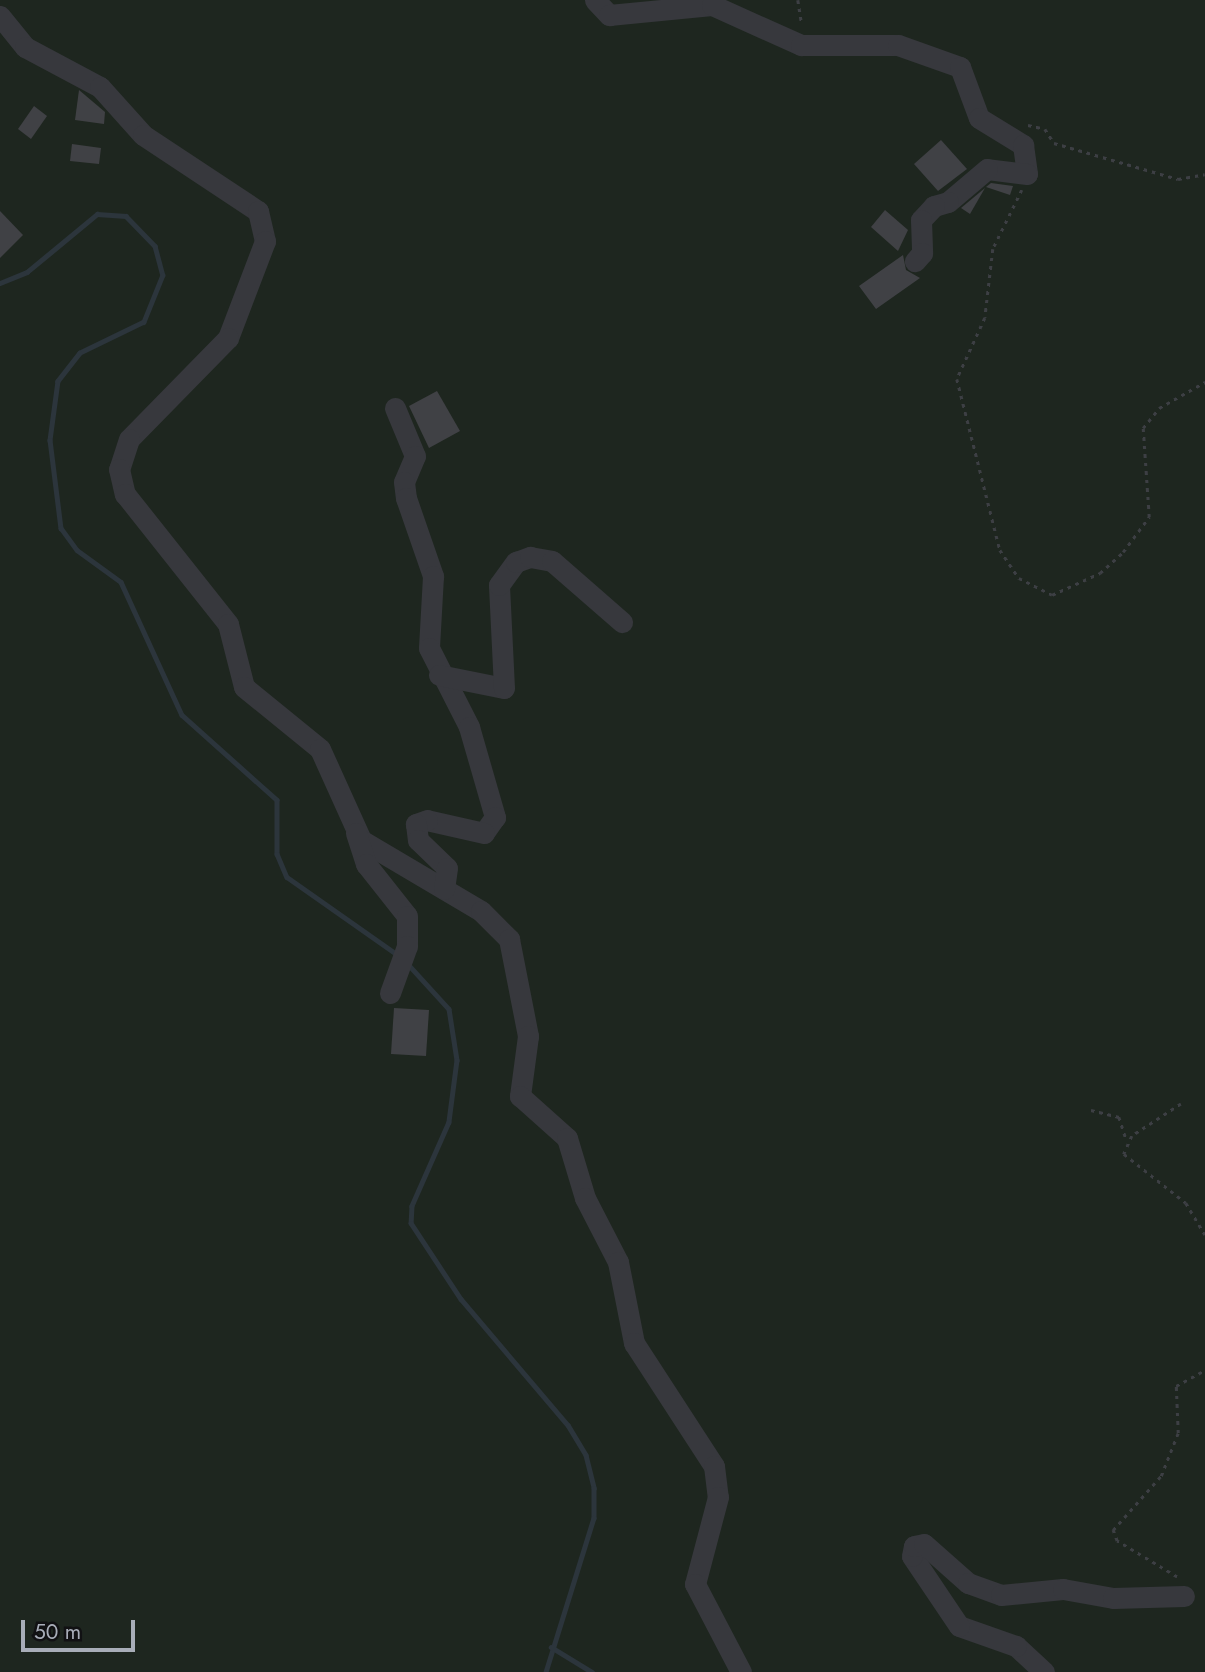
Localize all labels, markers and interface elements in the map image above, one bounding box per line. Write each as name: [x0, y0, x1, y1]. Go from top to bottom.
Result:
scale bar: [24, 1606, 138, 1650]
text: 50 m: [34, 1617, 81, 1647]

